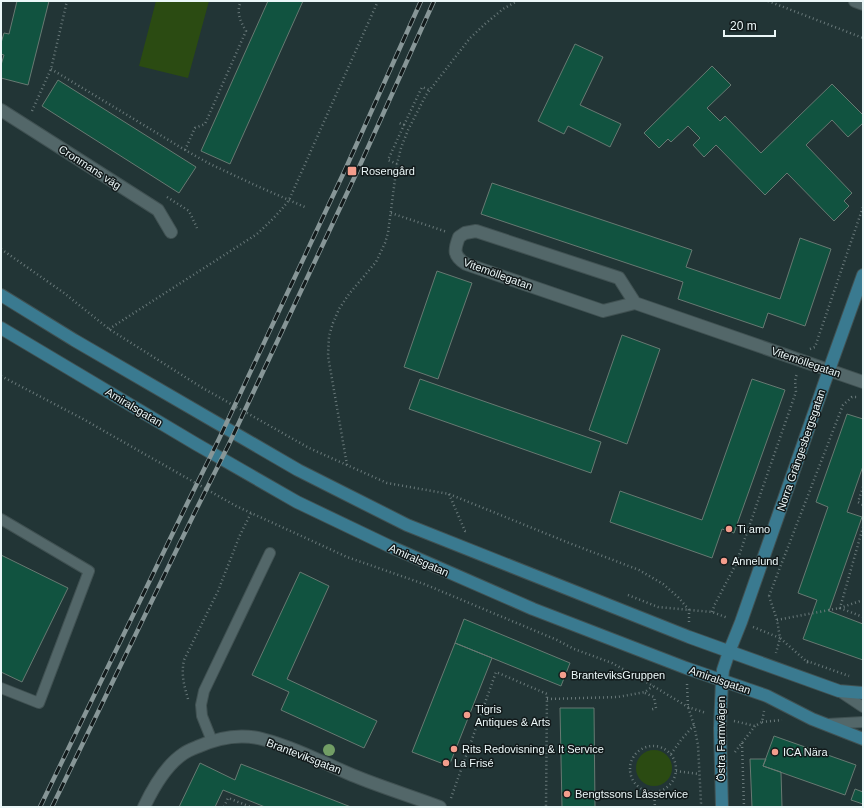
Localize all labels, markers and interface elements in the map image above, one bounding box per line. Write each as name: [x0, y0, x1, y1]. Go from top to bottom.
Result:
scale bar: [724, 12, 775, 38]
text: 20 m: [730, 19, 757, 33]
street label: Cronmans väg: [57, 142, 123, 192]
marker: Rosengård: [346, 165, 358, 177]
place label: Rosengård: [361, 165, 415, 177]
street label: Vitemöllegatan: [462, 256, 534, 292]
street label: Vitemöllegatan: [770, 345, 842, 379]
street label: Amiralsgatan: [103, 385, 165, 429]
street label: Norra Grängesbergsgatan: [775, 388, 827, 512]
place label: Ti amo: [737, 523, 770, 535]
marker: Ti amo: [724, 524, 734, 534]
street label: Amiralsgatan: [387, 541, 451, 579]
place label: Annelund: [732, 555, 779, 567]
marker: Annelund: [719, 556, 729, 566]
street label: Amiralsgatan: [688, 664, 752, 696]
place label: BranteviksGruppen: [571, 669, 665, 681]
marker: BranteviksGruppen: [558, 670, 568, 680]
street label: Östra Farmvägen: [715, 696, 727, 782]
place label: Tigris Antiques & Arts: [475, 703, 551, 728]
marker: Tigris Antiques & Arts: [462, 710, 472, 720]
street label: Branteviksgatan: [265, 736, 343, 776]
place label: Rits Redovisning & It Service: [462, 743, 604, 755]
marker: Rits Redovisning & It Service: [449, 744, 459, 754]
place label: ICA Nära: [783, 746, 829, 758]
marker: ICA Nära: [770, 747, 780, 757]
place label: La Frisé: [454, 757, 494, 769]
marker: La Frisé: [441, 758, 451, 768]
place label: Bengtssons Låsservice: [575, 788, 688, 800]
marker: Bengtssons Låsservice: [562, 789, 572, 799]

